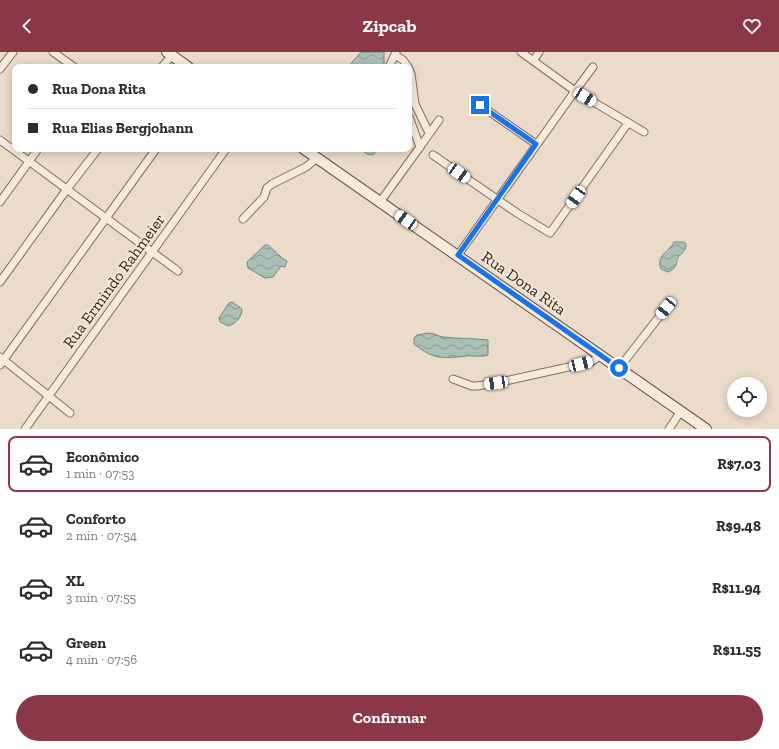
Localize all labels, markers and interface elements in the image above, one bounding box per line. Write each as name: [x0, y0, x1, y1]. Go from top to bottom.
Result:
icon: back: [16, 15, 38, 37]
text: Zipcab: [363, 15, 416, 37]
icon: heart: [741, 15, 763, 37]
text: Rua Dona Rita: [52, 80, 146, 98]
car: [572, 86, 598, 108]
route end: [471, 96, 489, 114]
text: Rua Elias Bergjohann: [52, 119, 193, 137]
car: [446, 161, 472, 185]
car: [564, 184, 588, 210]
car: [393, 208, 419, 232]
street label: Rua Ermindo Rahmeier: [59, 210, 169, 352]
street label: Rua Dona Rita: [478, 247, 570, 319]
car: [654, 295, 678, 321]
car: [568, 355, 594, 373]
route start: [610, 359, 628, 377]
car: [483, 375, 509, 391]
map controls: [727, 377, 767, 417]
button: locate: [727, 377, 767, 417]
icon: car: [18, 446, 54, 482]
text: Econômico: [66, 448, 139, 466]
text: R$7.03: [717, 455, 761, 473]
text: 1 min · 07:53: [66, 466, 135, 481]
icon: car: [18, 508, 54, 544]
text: Conforto: [66, 510, 126, 528]
text: R$9.48: [716, 517, 761, 535]
text: 2 min · 07:54: [66, 528, 137, 543]
icon: car: [18, 570, 54, 606]
text: XL: [66, 572, 84, 590]
text: R$11.94: [712, 579, 761, 597]
text: 3 min · 07:55: [66, 590, 136, 605]
icon: car: [18, 632, 54, 668]
text: Green: [66, 634, 106, 652]
text: R$11.55: [713, 641, 761, 659]
text: 4 min · 07:56: [66, 652, 137, 667]
button: Confirmar: [16, 695, 763, 741]

